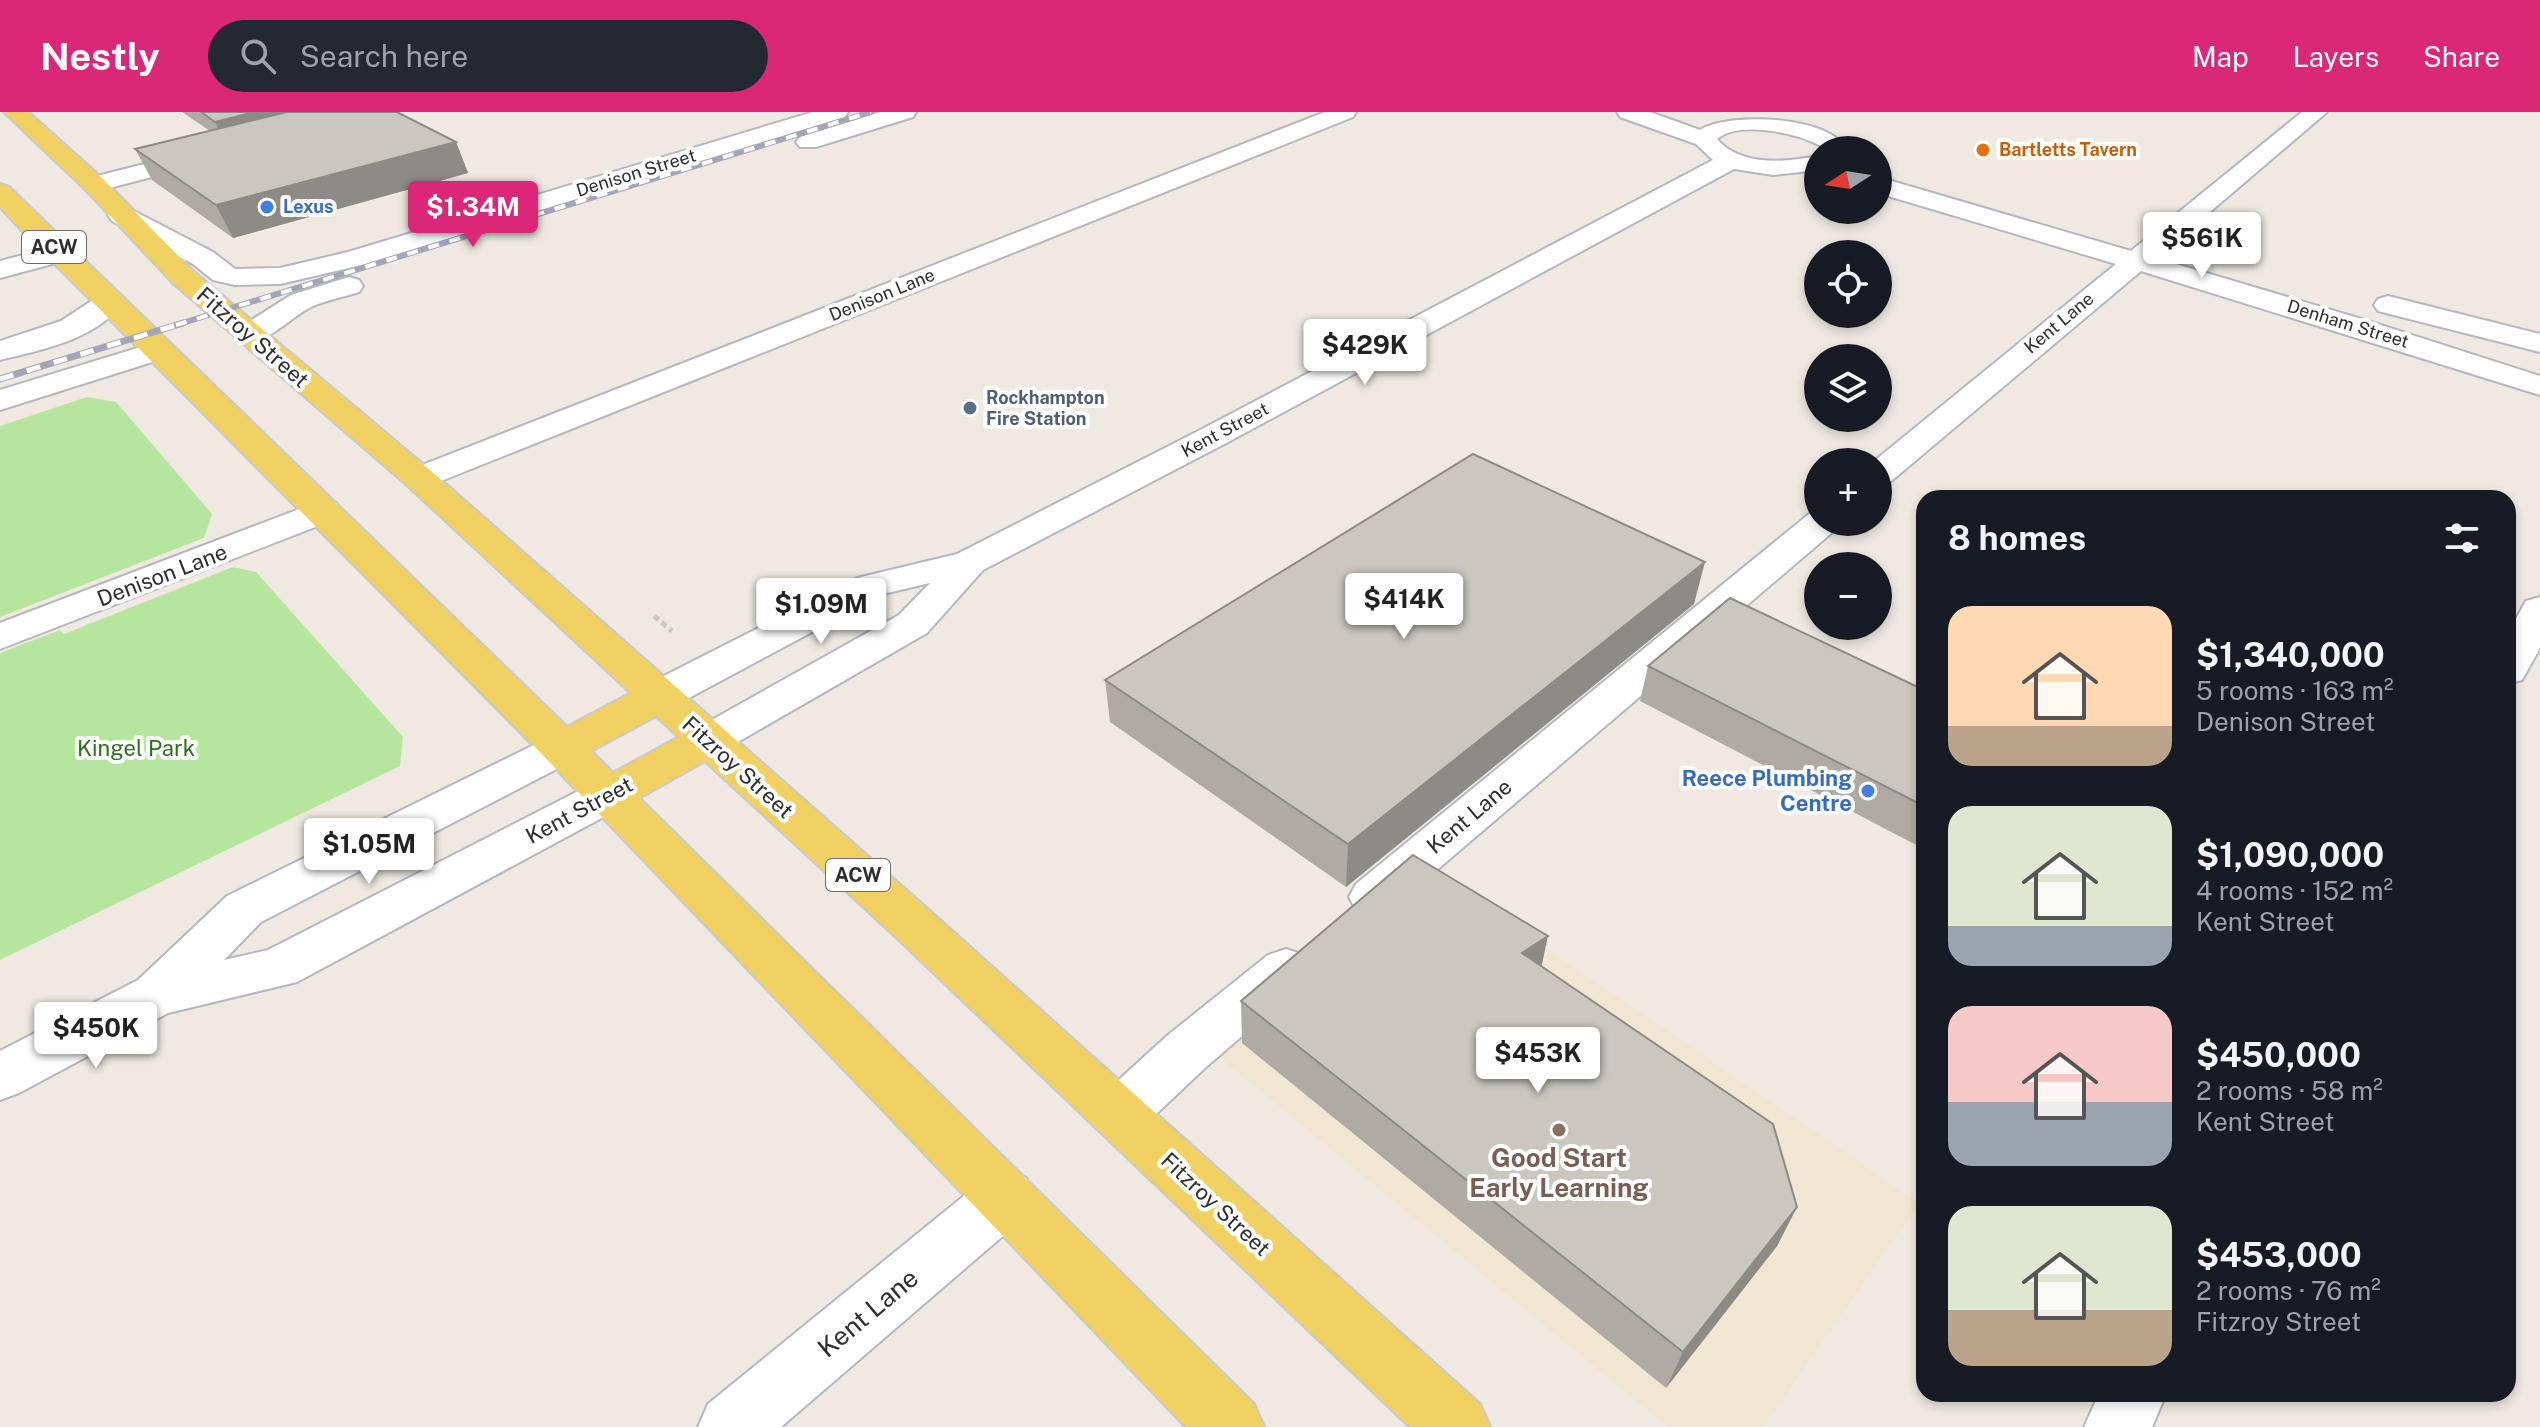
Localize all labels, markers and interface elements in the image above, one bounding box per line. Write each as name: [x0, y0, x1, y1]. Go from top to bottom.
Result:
search box: [208, 20, 768, 92]
text: Nestly: [40, 34, 160, 79]
icon: search: [236, 34, 280, 78]
text: Search here: [300, 38, 468, 74]
text: Map: [2192, 40, 2249, 73]
text: Layers: [2293, 40, 2379, 73]
text: Share: [2423, 40, 2500, 73]
north arrow: [1804, 136, 1892, 224]
map controls: [1804, 136, 1892, 640]
place label: Bartletts Tavern: [1999, 139, 2137, 160]
marker: Bartletts Tavern: [1974, 141, 1992, 159]
street label: Denison Street: [573, 144, 698, 201]
pin: $1.34M: [408, 181, 538, 249]
text: $1.34M: [426, 191, 520, 222]
place label: Lexus: [283, 196, 333, 217]
marker: Lexus: [258, 198, 276, 216]
pin: $561K: [2146, 212, 2258, 280]
text: $561K: [2161, 222, 2243, 253]
road number: ACW: [22, 231, 86, 263]
button: locate: [1804, 240, 1892, 328]
street label: Denison Lane: [826, 264, 938, 325]
street label: Fitzroy Street: [192, 281, 314, 393]
street label: Kent Lane: [2020, 288, 2098, 358]
street label: Denham Street: [2285, 295, 2411, 352]
pin: $429K: [1309, 319, 1421, 387]
text: $429K: [1321, 329, 1409, 360]
button: layers: [1804, 344, 1892, 432]
place label: Rockhampton Fire Station: [986, 387, 1105, 429]
street label: Kent Street: [1177, 398, 1272, 461]
marker: Rockhampton Fire Station: [961, 399, 979, 417]
button: +: [1804, 448, 1892, 536]
icon: filters: [2440, 516, 2484, 560]
text: 8 homes: [1948, 518, 2086, 558]
street label: Denison Lane: [93, 538, 231, 612]
button: −: [1804, 552, 1892, 640]
pin: $414K: [1348, 573, 1460, 641]
pin: $1.09M: [756, 578, 886, 646]
text: $414K: [1363, 583, 1445, 614]
text: $1.09M: [774, 588, 868, 619]
text: $1,340,000: [2196, 635, 2385, 675]
icon: home: [2012, 638, 2108, 734]
text: 5 rooms · 163 m²: [2196, 675, 2394, 706]
text: Denison Street: [2196, 706, 2375, 737]
street label: Fitzroy Street: [677, 711, 799, 823]
park label: Kingel Park: [77, 735, 195, 761]
place label: Reece Plumbing Centre: [1682, 765, 1852, 816]
street label: Kent Street: [521, 771, 637, 849]
street label: Kent Lane: [1421, 773, 1517, 859]
marker: Reece Plumbing Centre: [1859, 782, 1877, 800]
pin: $1.05M: [304, 818, 434, 886]
text: $1.05M: [322, 828, 416, 859]
text: $1,090,000: [2196, 835, 2384, 875]
icon: home: [2012, 838, 2108, 934]
road number: ACW: [826, 859, 890, 891]
text: 4 rooms · 152 m²: [2196, 875, 2393, 906]
text: Kent Street: [2196, 906, 2335, 937]
pin: $450K: [40, 1002, 152, 1070]
text: $450K: [52, 1012, 140, 1043]
pin: $453K: [1482, 1027, 1594, 1095]
text: $450,000: [2196, 1035, 2361, 1075]
text: $453K: [1494, 1037, 1582, 1068]
icon: home: [2012, 1038, 2108, 1134]
text: 2 rooms · 58 m²: [2196, 1075, 2383, 1106]
text: Kent Street: [2196, 1106, 2335, 1137]
marker: Good Start Early Learning: [1550, 1121, 1568, 1139]
place label: Good Start Early Learning: [1469, 1142, 1649, 1203]
street label: Fitzroy Street: [1156, 1147, 1276, 1261]
text: $453,000: [2196, 1235, 2362, 1275]
icon: home: [2012, 1238, 2108, 1334]
street label: Kent Lane: [811, 1262, 924, 1363]
text: 2 rooms · 76 m²: [2196, 1275, 2381, 1306]
text: Fitzroy Street: [2196, 1306, 2361, 1337]

